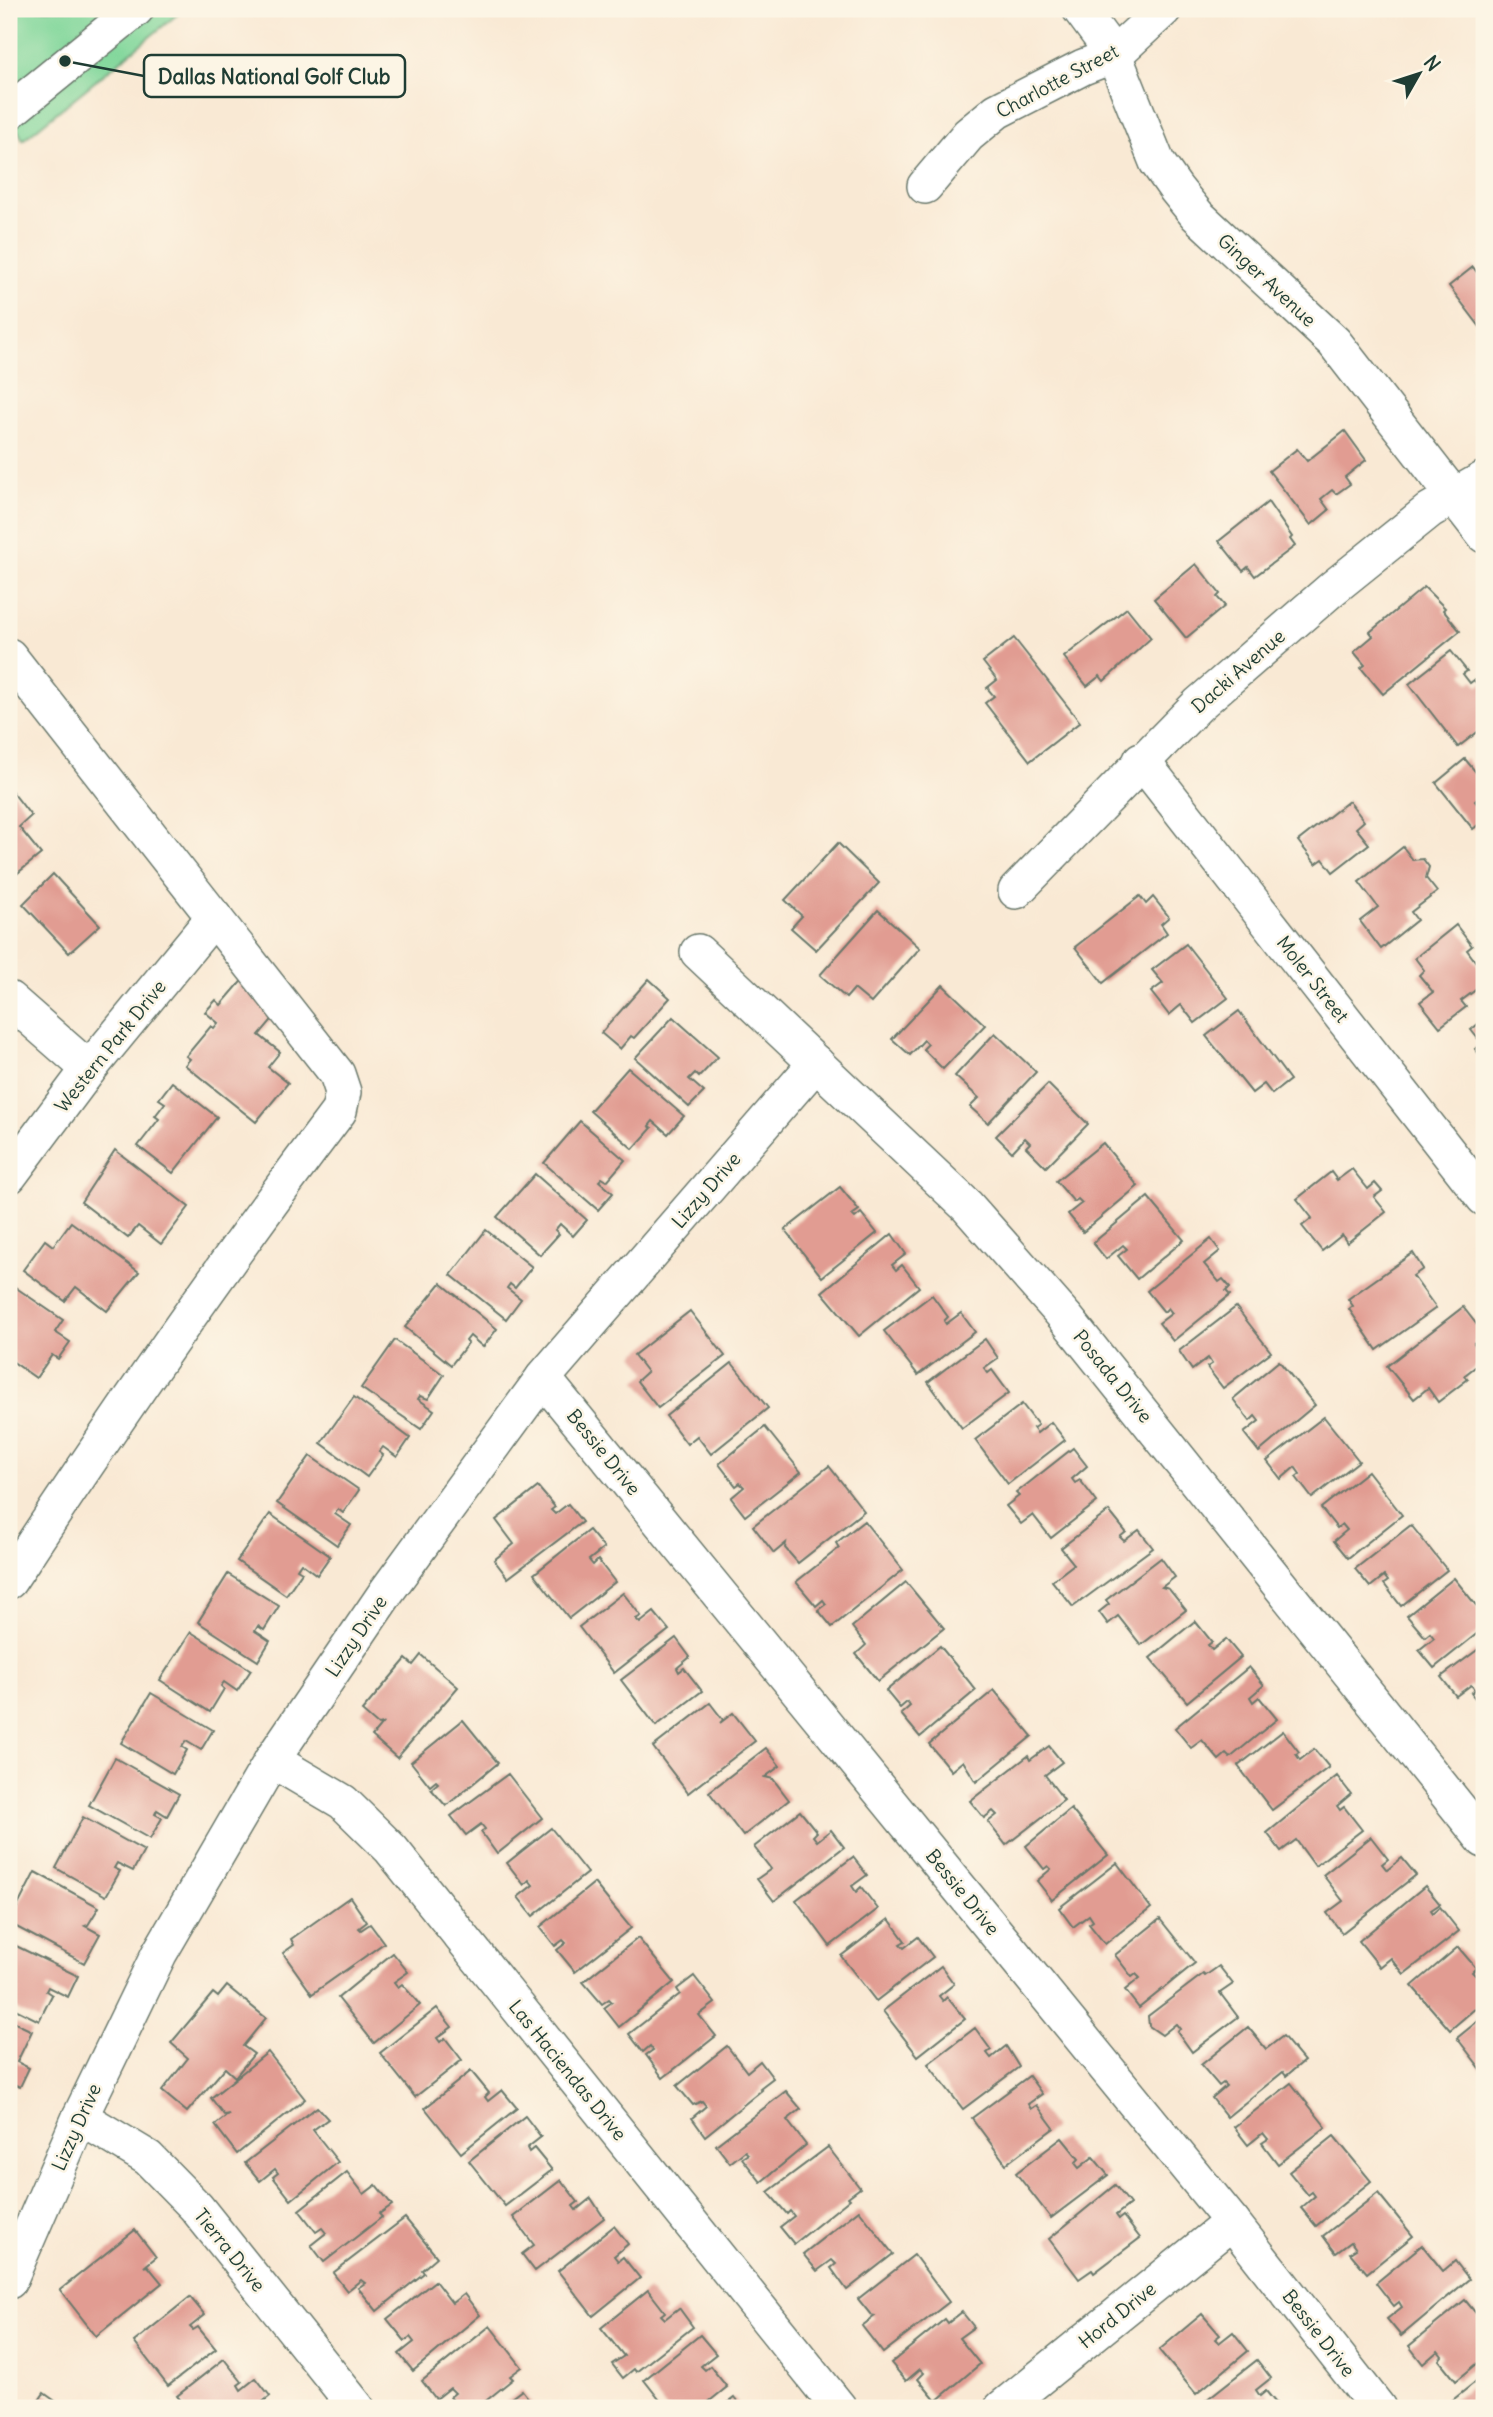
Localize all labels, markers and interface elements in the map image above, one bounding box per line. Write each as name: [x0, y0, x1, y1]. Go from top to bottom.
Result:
north arrow: [1384, 38, 1454, 108]
street label: Charlotte Street: [992, 39, 1122, 123]
text: N: [1419, 51, 1446, 76]
callout: Dallas National Golf Club: [144, 55, 405, 97]
text: Dallas National Golf Club: [158, 63, 390, 90]
street label: Ginger Avenue: [1213, 228, 1321, 332]
street label: Dacki Avenue: [1186, 624, 1290, 718]
street label: Moler Street: [1272, 931, 1354, 1027]
street label: Western Park Drive: [49, 975, 171, 1117]
street label: Lizzy Drive: [666, 1147, 746, 1233]
street label: Posada Drive: [1068, 1325, 1158, 1427]
street label: Bessie Drive: [562, 1404, 646, 1500]
street label: Lizzy Drive: [320, 1591, 392, 1681]
street label: Bessie Drive: [921, 1844, 1005, 1940]
street label: Las Haciendas Drive: [504, 1995, 632, 2145]
street label: Lizzy Drive: [46, 2080, 106, 2174]
street label: Tierra Drive: [189, 2204, 271, 2296]
street label: Hord Drive: [1074, 2277, 1160, 2353]
street label: Bessie Drive: [1278, 2285, 1360, 2381]

